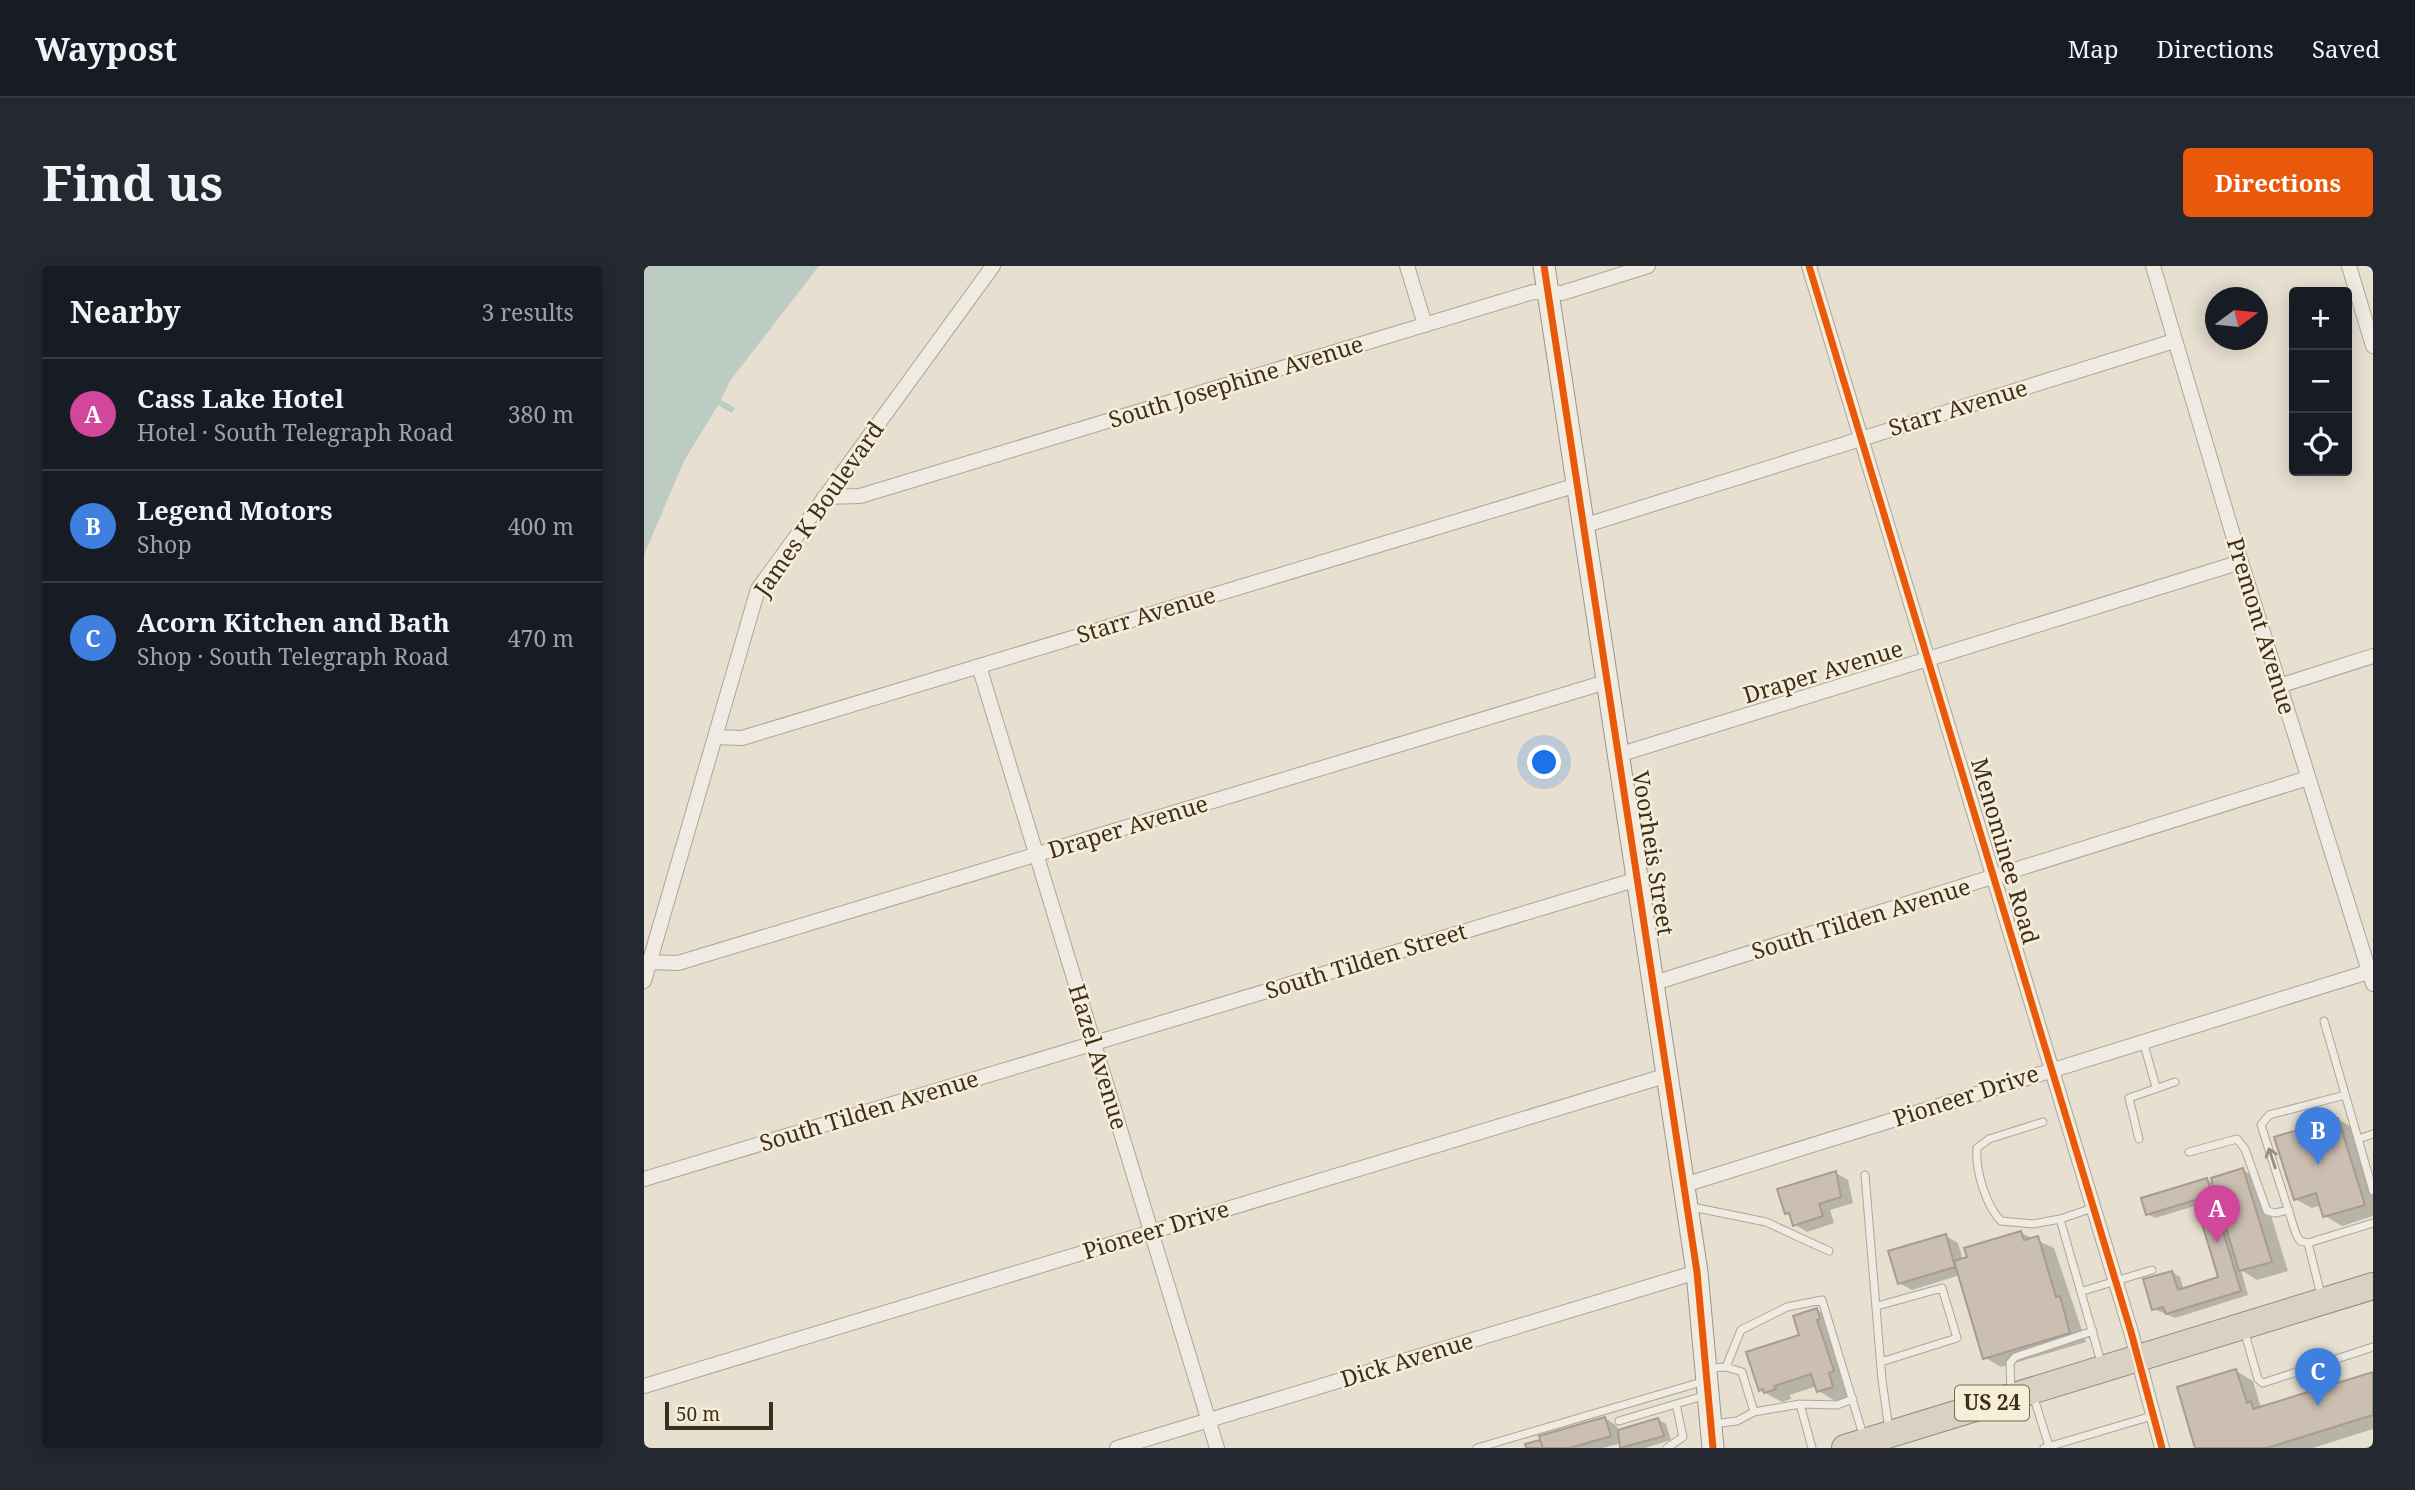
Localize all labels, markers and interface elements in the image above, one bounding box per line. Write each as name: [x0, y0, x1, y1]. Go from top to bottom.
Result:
text: Waypost: [35, 26, 177, 71]
text: Map: [2068, 32, 2119, 65]
text: Directions: [2157, 32, 2274, 65]
text: Saved: [2312, 32, 2380, 65]
button: Directions: [2183, 148, 2373, 217]
text: Find us: [42, 149, 223, 215]
north arrow: [2205, 287, 2268, 350]
map controls: [2289, 287, 2352, 476]
button: +: [2289, 287, 2352, 350]
text: Nearby: [70, 291, 181, 332]
text: 3 results: [481, 296, 574, 328]
street label: South Josephine Avenue: [1104, 327, 1367, 435]
button: −: [2289, 350, 2352, 413]
street label: Starr Avenue: [1884, 371, 2031, 443]
text: Cass Lake Hotel: [137, 380, 344, 416]
text: A: [84, 398, 102, 430]
text: 380 m: [508, 398, 574, 430]
button: locate: [2289, 413, 2352, 476]
street label: James K Boulevard: [745, 414, 891, 603]
text: Hotel · South Telegraph Road: [137, 416, 453, 448]
text: Legend Motors: [137, 492, 333, 528]
text: B: [85, 510, 101, 542]
text: 400 m: [508, 510, 574, 542]
text: Shop: [137, 528, 192, 560]
street label: Premont Avenue: [2220, 533, 2304, 718]
street label: Starr Avenue: [1072, 578, 1219, 650]
text: Acorn Kitchen and Bath: [137, 604, 450, 640]
text: C: [85, 622, 101, 654]
text: 470 m: [508, 622, 574, 654]
street label: Draper Avenue: [1739, 632, 1907, 711]
text: Shop · South Telegraph Road: [137, 640, 449, 672]
your location: [1527, 745, 1561, 779]
street label: Menominee Road: [1964, 754, 2048, 947]
street label: Voorheis Street: [1625, 768, 1683, 937]
street label: Draper Avenue: [1044, 787, 1212, 866]
street label: South Tilden Avenue: [1747, 870, 1974, 967]
street label: South Tilden Street: [1261, 914, 1470, 1006]
street label: Hazel Avenue: [1062, 980, 1136, 1133]
street label: Pioneer Drive: [1889, 1056, 2043, 1134]
street label: South Tilden Avenue: [755, 1062, 982, 1159]
pin: B: [2295, 1107, 2341, 1165]
one-way arrow: [2265, 1148, 2277, 1170]
pin: A: [2194, 1185, 2240, 1243]
street label: Pioneer Drive: [1079, 1192, 1233, 1266]
street label: Dick Avenue: [1337, 1324, 1477, 1394]
pin: C: [2295, 1348, 2341, 1406]
road number: US 24: [1955, 1386, 2029, 1420]
scale bar: [665, 1399, 774, 1431]
text: 50 m: [676, 1401, 720, 1427]

